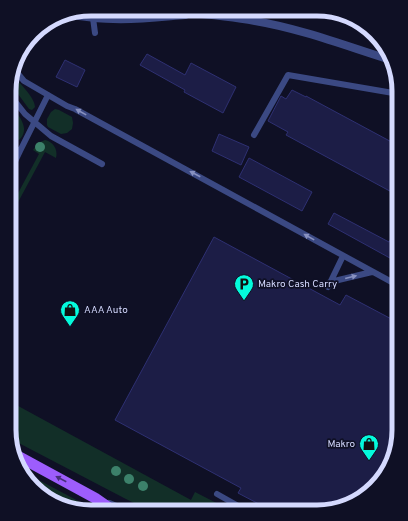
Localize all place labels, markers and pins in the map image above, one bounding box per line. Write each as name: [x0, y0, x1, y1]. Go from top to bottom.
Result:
parking icon: Makro Cash Carry: [233, 273, 255, 301]
place label: Makro Cash Carry: [258, 278, 337, 291]
shop icon: AAA Auto: [59, 299, 81, 327]
place label: AAA Auto: [84, 304, 128, 317]
shop icon: Makro: [358, 433, 380, 461]
place label: Makro: [327, 438, 355, 451]

